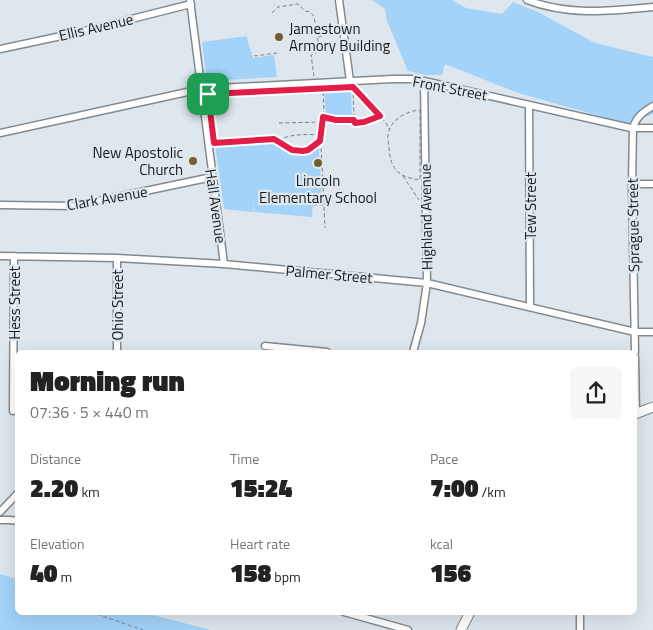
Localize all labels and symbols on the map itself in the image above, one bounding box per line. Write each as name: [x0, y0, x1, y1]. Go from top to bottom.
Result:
street label: Ellis Avenue: [57, 7, 135, 47]
place label: Jamestown Armory Building: [289, 17, 391, 57]
marker: Jamestown Armory Building: [273, 31, 285, 43]
street label: Front Street: [411, 69, 490, 107]
pin: [187, 73, 229, 115]
place label: New Apostolic Church: [92, 141, 183, 181]
marker: New Apostolic Church: [187, 155, 199, 167]
marker: Lincoln Elementary School: [312, 157, 324, 169]
street label: Highland Avenue: [414, 164, 438, 270]
street label: Hall Avenue: [199, 167, 233, 245]
place label: Lincoln Elementary School: [259, 169, 377, 209]
street label: Tew Street: [519, 172, 542, 240]
street label: Sprague Street: [621, 177, 645, 272]
street label: Clark Avenue: [65, 180, 149, 216]
street label: Palmer Street: [285, 259, 374, 289]
street label: Hess Street: [3, 265, 26, 340]
street label: Ohio Street: [106, 269, 129, 341]

